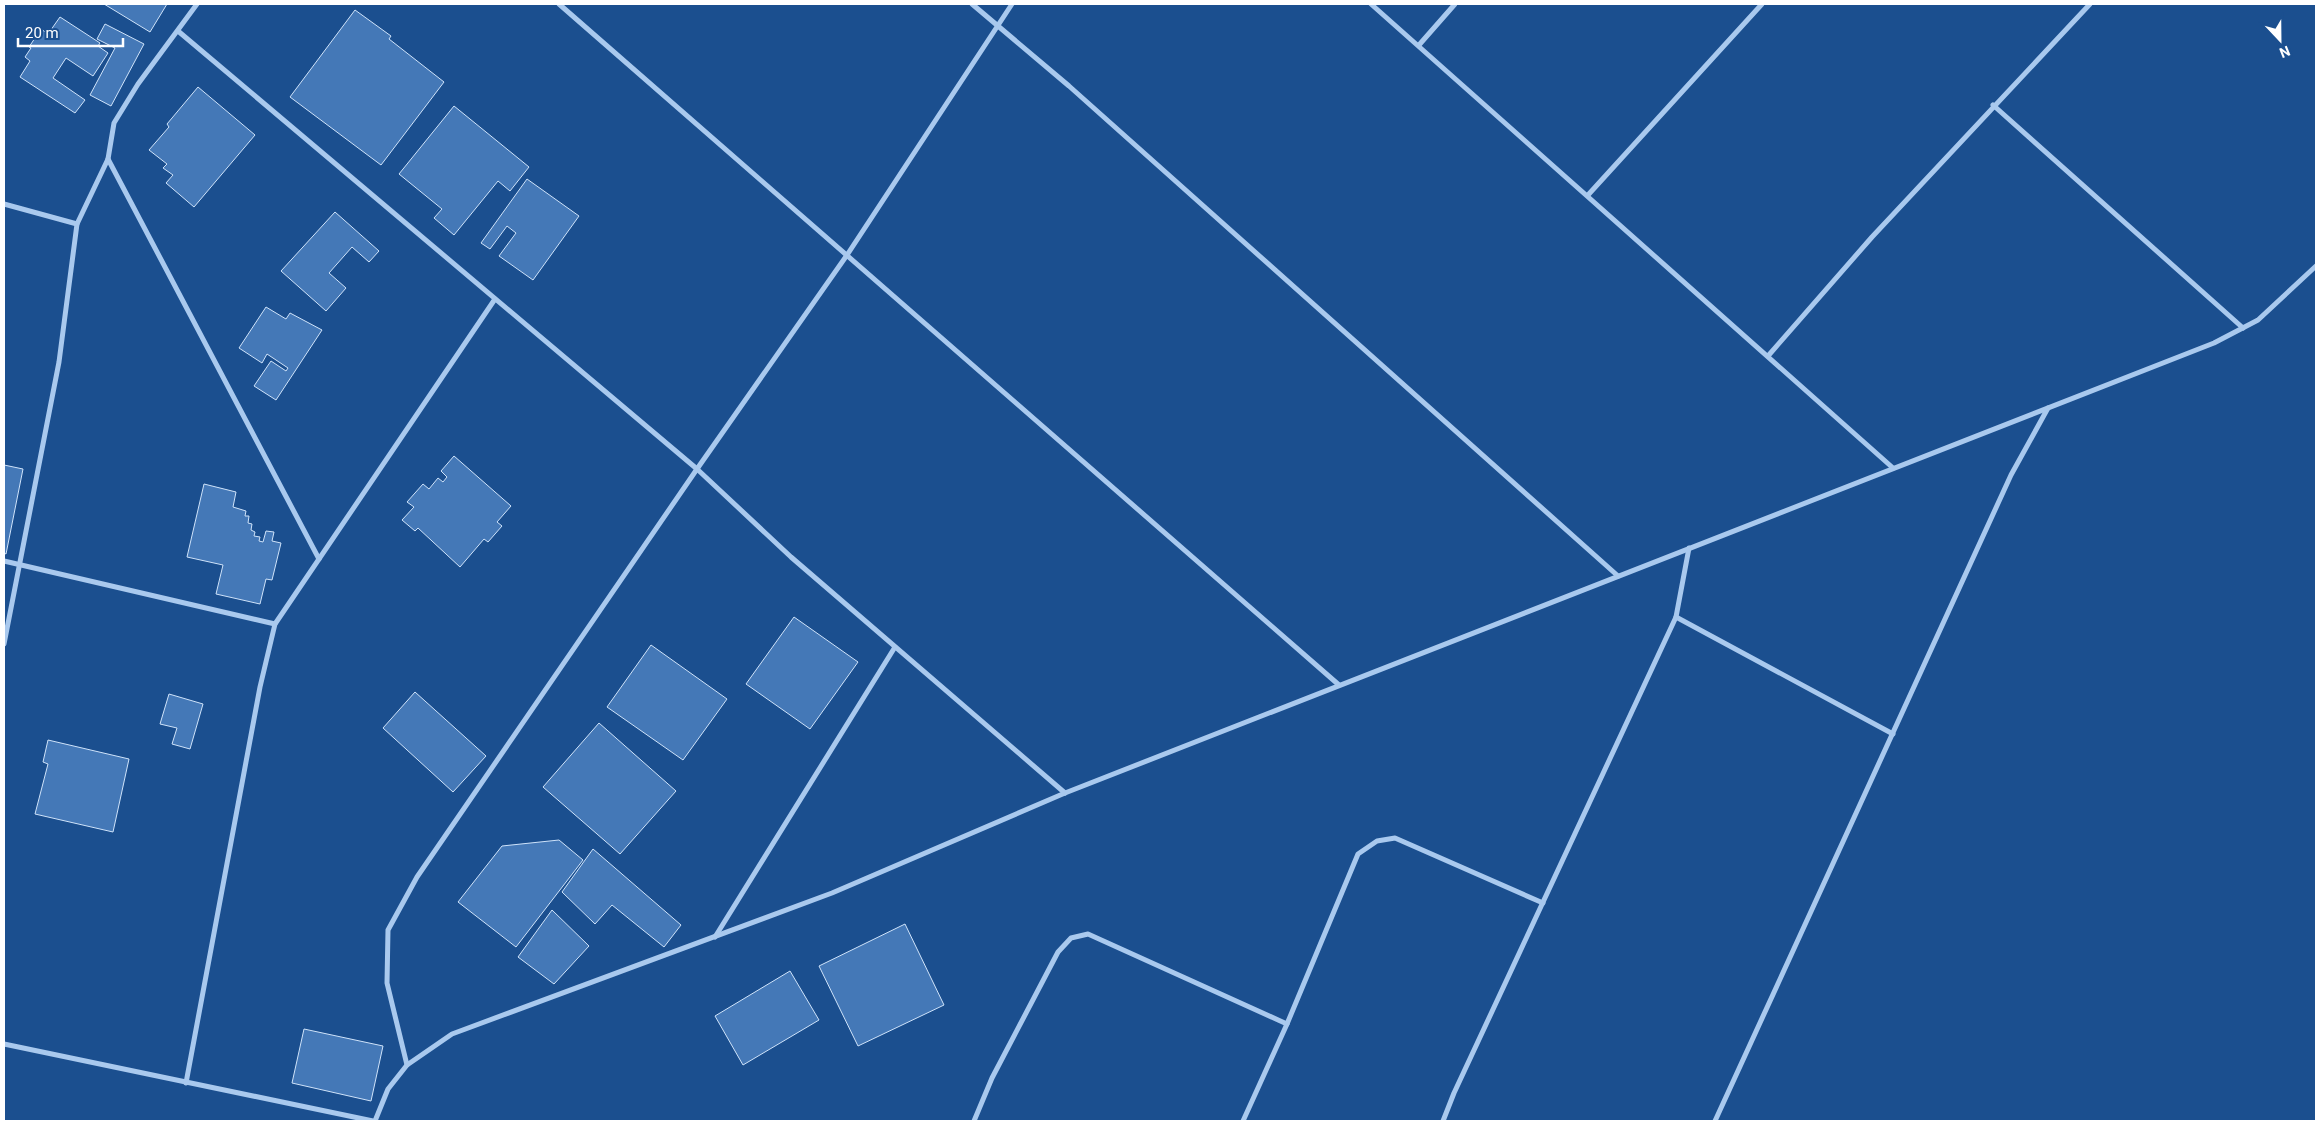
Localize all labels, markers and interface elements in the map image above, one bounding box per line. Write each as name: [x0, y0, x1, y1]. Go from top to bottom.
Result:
scale bar: [18, 15, 122, 47]
north arrow: [2255, 15, 2305, 65]
text: 20 m: [25, 24, 59, 42]
text: N: [2277, 43, 2292, 61]

